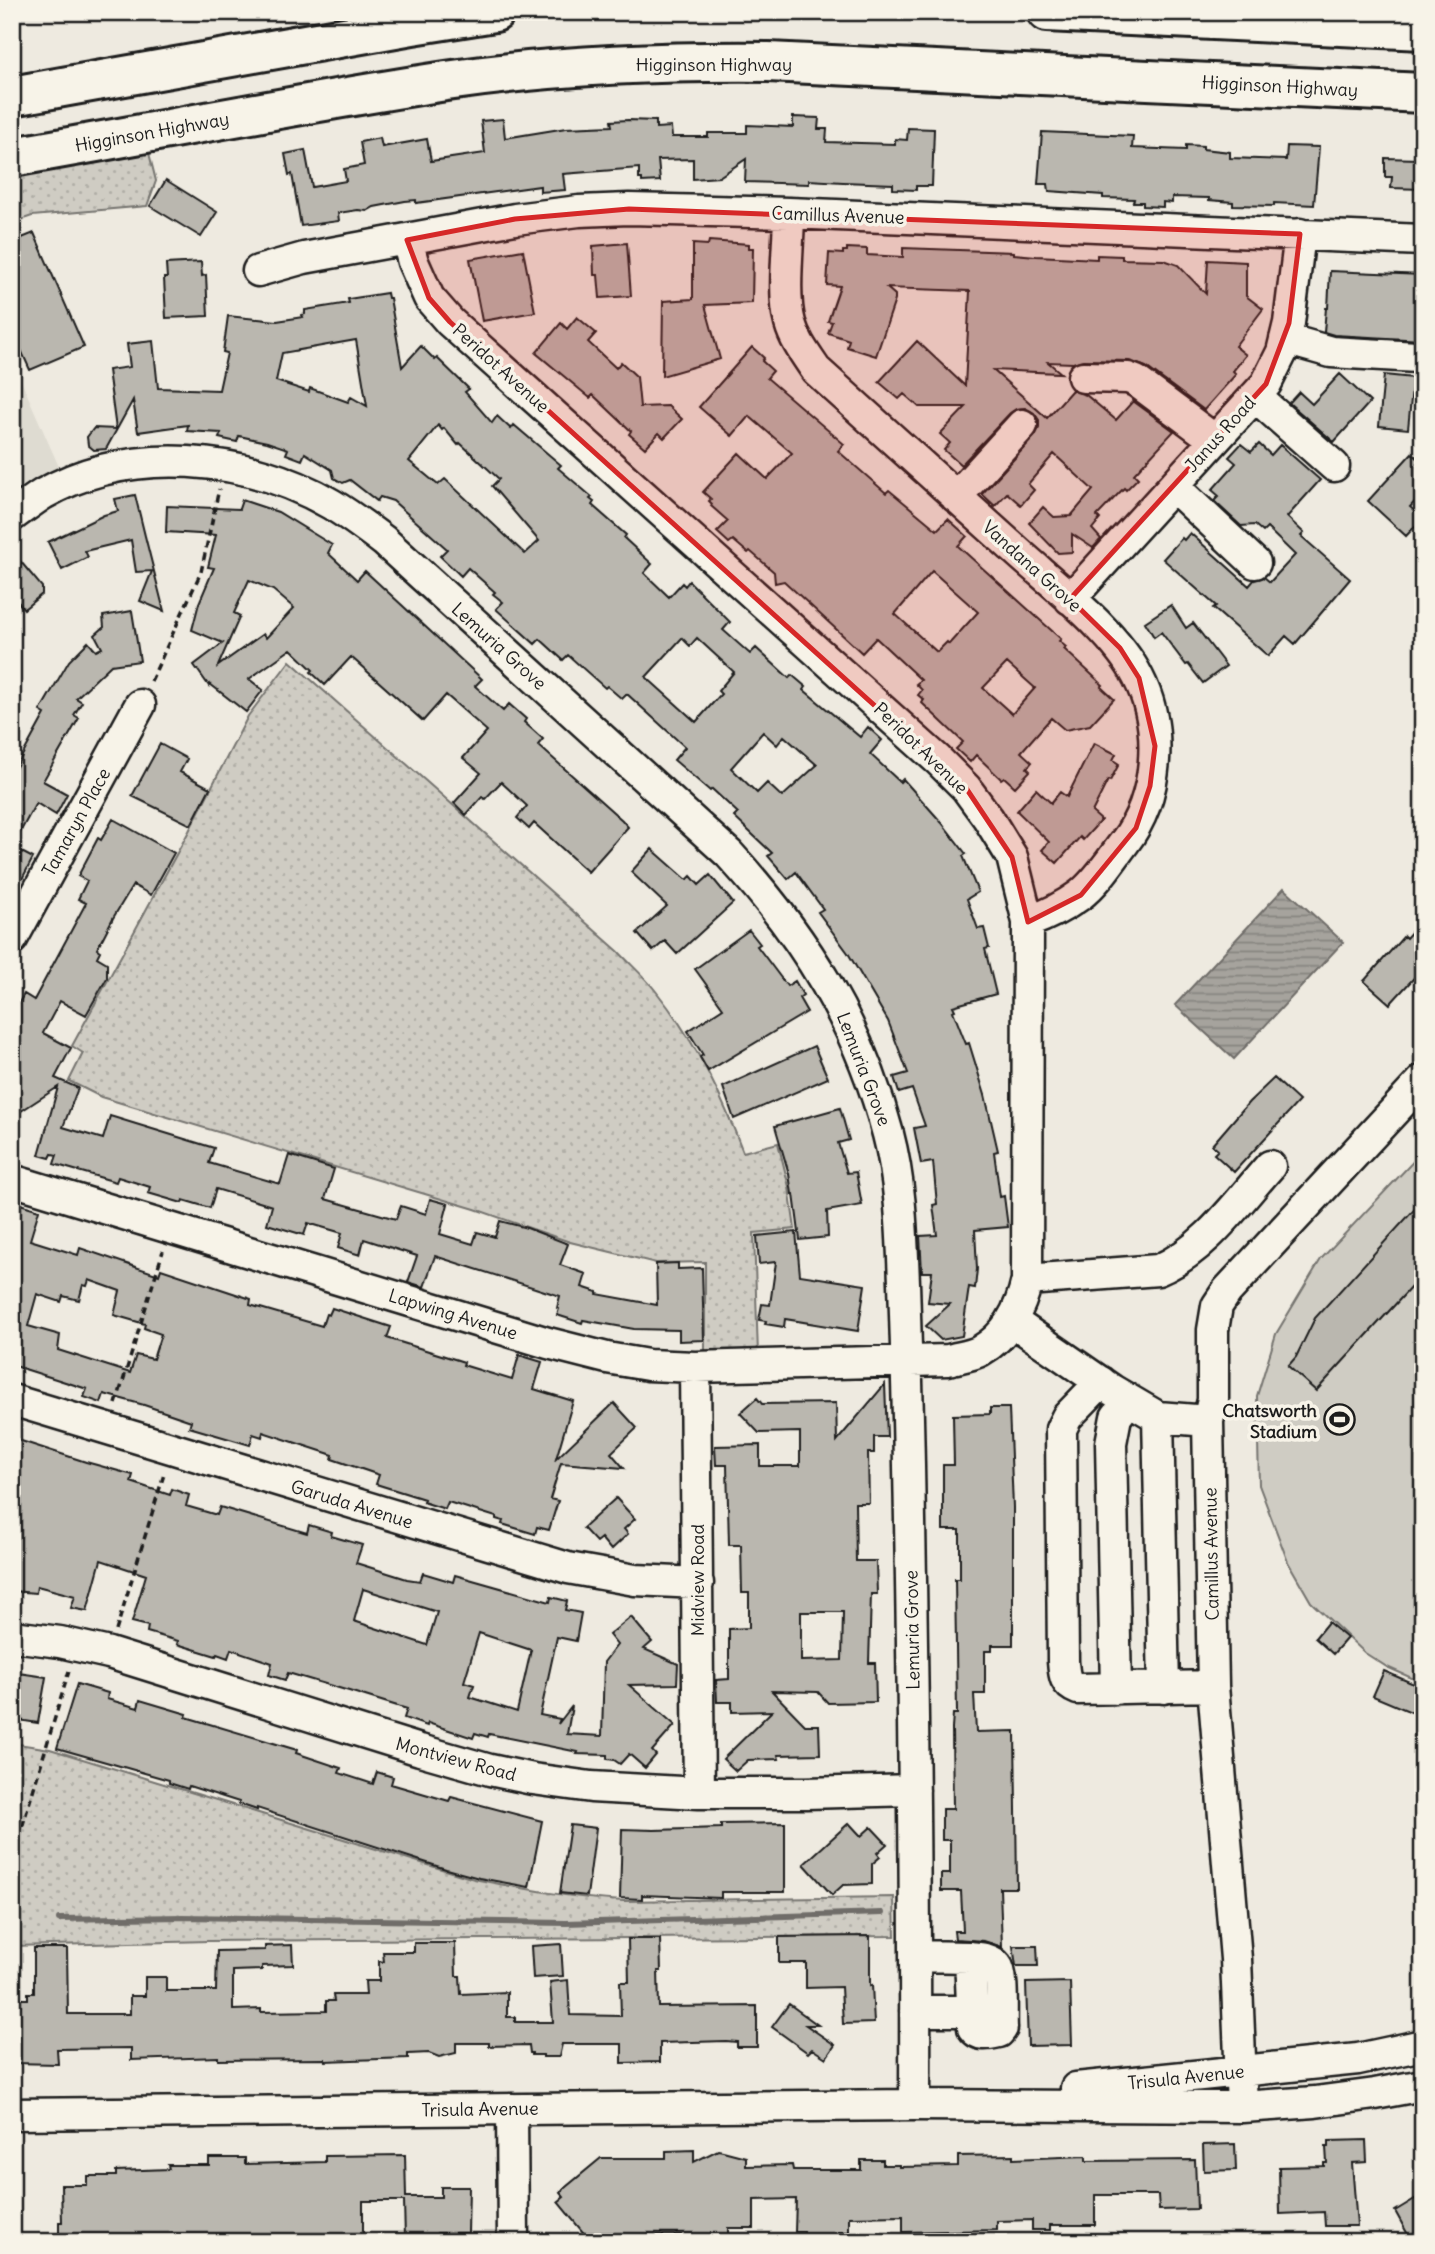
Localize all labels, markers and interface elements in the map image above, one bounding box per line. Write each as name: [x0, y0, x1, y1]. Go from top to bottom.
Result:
street label: Higginson Highway: [636, 53, 792, 76]
street label: Higginson Highway: [1201, 70, 1359, 102]
street label: Higginson Highway: [73, 107, 231, 157]
street label: Camillus Avenue: [771, 201, 905, 229]
street label: Peridot Avenue: [448, 318, 554, 418]
street label: Janus Road: [1180, 391, 1261, 477]
street label: Vandana Grove: [978, 515, 1086, 617]
street label: Lemuria Grove: [447, 597, 551, 695]
street label: Peridot Avenue: [869, 697, 973, 799]
street label: Tamaryn Place: [37, 764, 115, 880]
street label: Lemuria Grove: [832, 1009, 896, 1129]
street label: Lapwing Avenue: [386, 1283, 520, 1345]
place label: Chatsworth Stadium: [1222, 1399, 1318, 1443]
sports icon: Chatsworth Stadium: [1323, 1403, 1357, 1437]
street label: Garuda Avenue: [288, 1475, 416, 1533]
street label: Camillus Avenue: [1198, 1487, 1224, 1621]
street label: Midview Road: [686, 1523, 709, 1636]
street label: Lemuria Grove: [899, 1570, 925, 1690]
street label: Montview Road: [393, 1732, 519, 1786]
street label: Trisula Avenue: [1127, 2059, 1245, 2095]
street label: Trisula Avenue: [421, 2096, 539, 2122]

